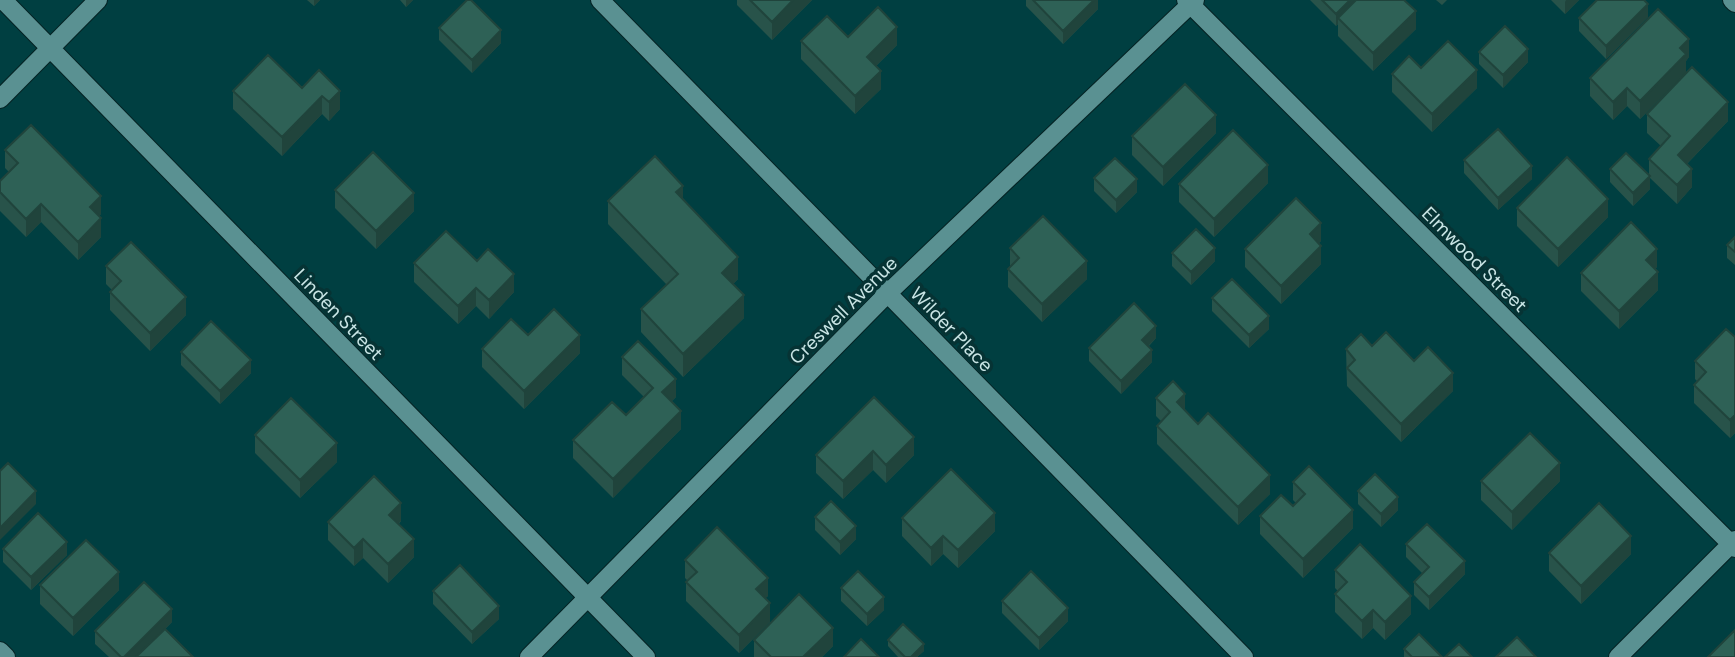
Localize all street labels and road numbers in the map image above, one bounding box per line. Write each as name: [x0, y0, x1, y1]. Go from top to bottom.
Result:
street label: Elmwood Street: [1417, 201, 1533, 317]
street label: Creswell Avenue: [784, 251, 903, 370]
street label: Linden Street: [289, 263, 389, 365]
street label: Wilder Place: [905, 281, 999, 377]

